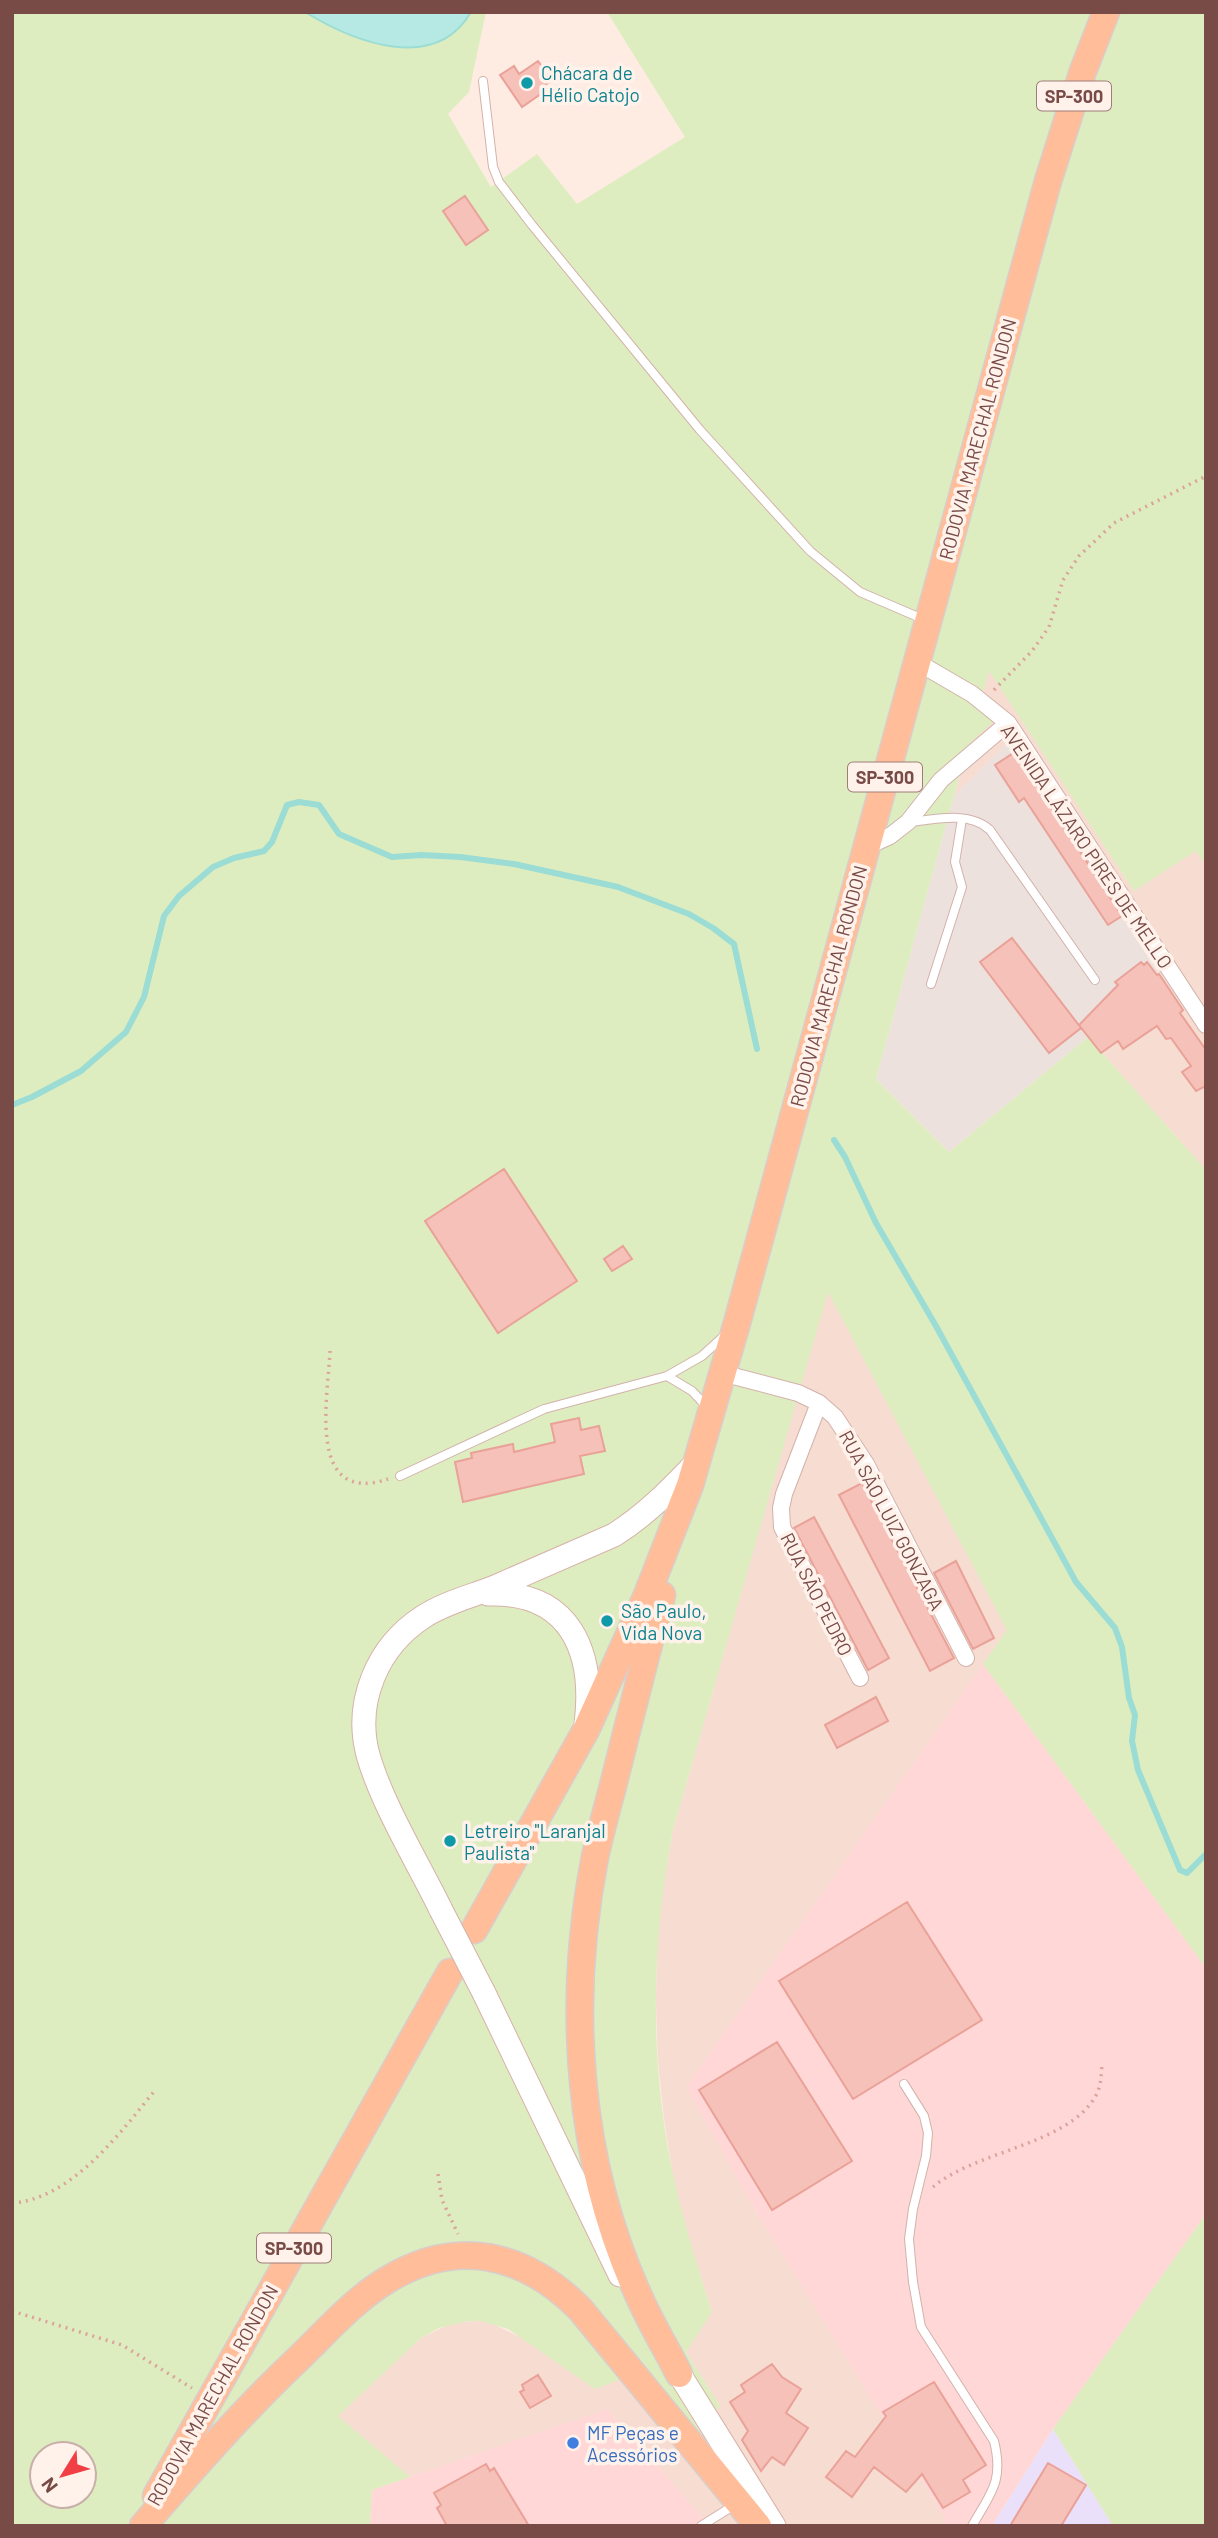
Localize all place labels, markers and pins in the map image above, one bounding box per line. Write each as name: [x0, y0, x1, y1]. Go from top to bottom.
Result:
place label: Chácara de Hélio Catojo: [541, 61, 640, 106]
marker: Chácara de Hélio Catojo: [519, 75, 535, 91]
place label: São Paulo, Vida Nova: [621, 1599, 706, 1644]
marker: São Paulo, Vida Nova: [599, 1613, 615, 1629]
place label: Letreiro "Laranjal Paulista": [464, 1819, 606, 1864]
marker: Letreiro "Laranjal Paulista": [442, 1833, 458, 1849]
place label: MF Peças e Acessórios: [587, 2421, 679, 2466]
marker: MF Peças e Acessórios: [565, 2435, 581, 2451]

